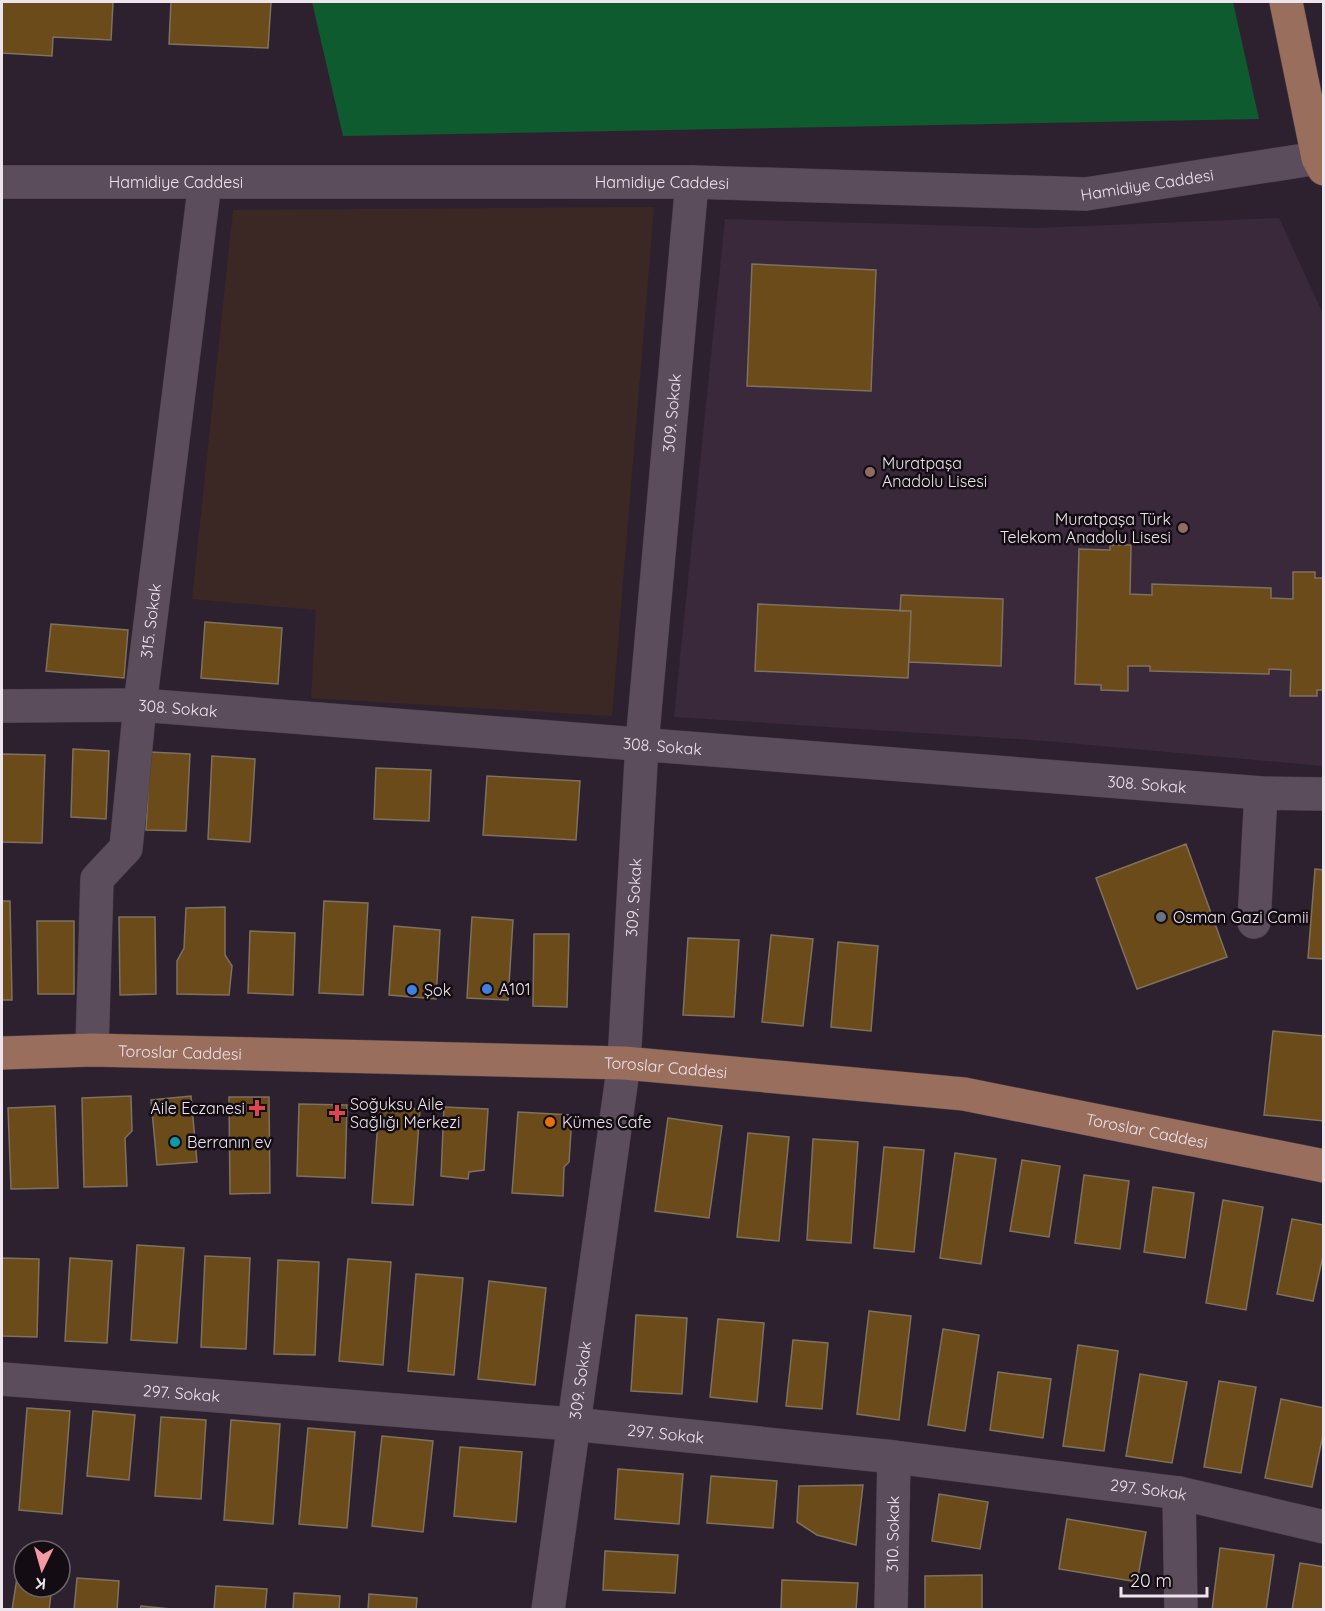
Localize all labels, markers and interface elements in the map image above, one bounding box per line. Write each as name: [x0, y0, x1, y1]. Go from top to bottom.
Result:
street label: Hamidiye Caddesi: [1079, 164, 1215, 205]
street label: Hamidiye Caddesi: [109, 172, 243, 192]
street label: Hamidiye Caddesi: [595, 172, 729, 193]
street label: 309. Sokak: [658, 373, 685, 453]
place label: Muratpaşa Anadolu Lisesi: [882, 453, 987, 491]
marker: Muratpaşa Anadolu Lisesi: [863, 465, 877, 479]
place label: Muratpaşa Türk Telekom Anadolu Lisesi: [1000, 509, 1171, 547]
marker: Muratpaşa Türk Telekom Anadolu Lisesi: [1176, 521, 1190, 535]
street label: 315. Sokak: [136, 582, 165, 659]
street label: 308. Sokak: [138, 695, 218, 721]
street label: 308. Sokak: [622, 733, 703, 759]
street label: 308. Sokak: [1107, 771, 1187, 797]
street label: 309. Sokak: [621, 858, 646, 937]
place label: Osman Gazi Camii: [1173, 907, 1309, 927]
marker: Osman Gazi Camii: [1154, 910, 1168, 924]
place label: A101: [499, 979, 531, 999]
place label: Şok: [424, 980, 451, 1000]
marker: A101: [480, 982, 494, 996]
marker: Şok: [405, 983, 419, 997]
street label: Toroslar Caddesi: [118, 1041, 242, 1064]
street label: Toroslar Caddesi: [604, 1053, 728, 1082]
place label: Soğuksu Aile Sağlığı Merkezi: [350, 1094, 460, 1132]
place label: Aile Eczanesi: [150, 1098, 245, 1118]
marker: Aile Eczanesi: [250, 1101, 264, 1115]
marker: Soğuksu Aile Sağlığı Merkezi: [328, 1104, 346, 1122]
street label: Toroslar Caddesi: [1084, 1109, 1209, 1153]
place label: Kümes Cafe: [562, 1112, 652, 1132]
marker: Kümes Cafe: [543, 1115, 557, 1129]
place label: Berranın ev: [187, 1132, 272, 1152]
marker: Berranın ev: [168, 1135, 182, 1149]
street label: 309. Sokak: [565, 1340, 595, 1421]
street label: 297. Sokak: [142, 1380, 221, 1406]
street label: 297. Sokak: [626, 1420, 705, 1447]
street label: 297. Sokak: [1109, 1474, 1189, 1505]
street label: 310. Sokak: [882, 1496, 903, 1572]
north arrow: [12, 1539, 72, 1599]
scale bar: [1121, 1560, 1206, 1598]
text: 20 m: [1130, 1569, 1172, 1592]
text: K: [35, 1574, 47, 1594]

